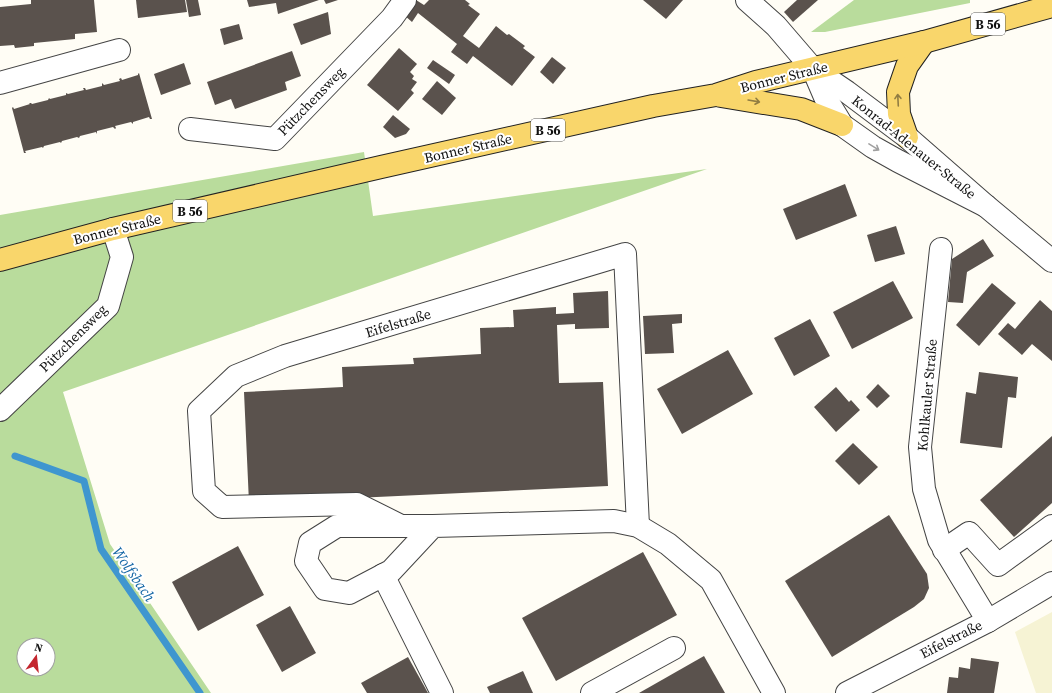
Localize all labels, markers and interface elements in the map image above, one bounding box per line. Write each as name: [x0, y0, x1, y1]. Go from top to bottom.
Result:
road number: B 56: [971, 13, 1005, 35]
street label: Bonner Straße: [738, 56, 830, 98]
street label: Pützchensweg: [273, 62, 349, 140]
street label: Konrad-Adenauer-Straße: [848, 91, 980, 203]
one-way arrow: [895, 94, 902, 107]
one-way arrow: [747, 97, 760, 105]
road number: B 56: [531, 119, 565, 141]
street label: Bonner Straße: [422, 128, 514, 168]
one-way arrow: [868, 143, 879, 151]
road number: B 56: [173, 200, 207, 222]
street label: Bonner Straße: [71, 208, 163, 250]
street label: Pützchensweg: [34, 299, 112, 377]
street label: Eifelstraße: [363, 304, 433, 342]
street label: Kohlkauler Straße: [912, 338, 942, 452]
water label: Wolfsbach: [107, 542, 161, 606]
street label: Eifelstraße: [916, 615, 986, 663]
north arrow: [16, 637, 56, 677]
text: N: [33, 640, 44, 656]

